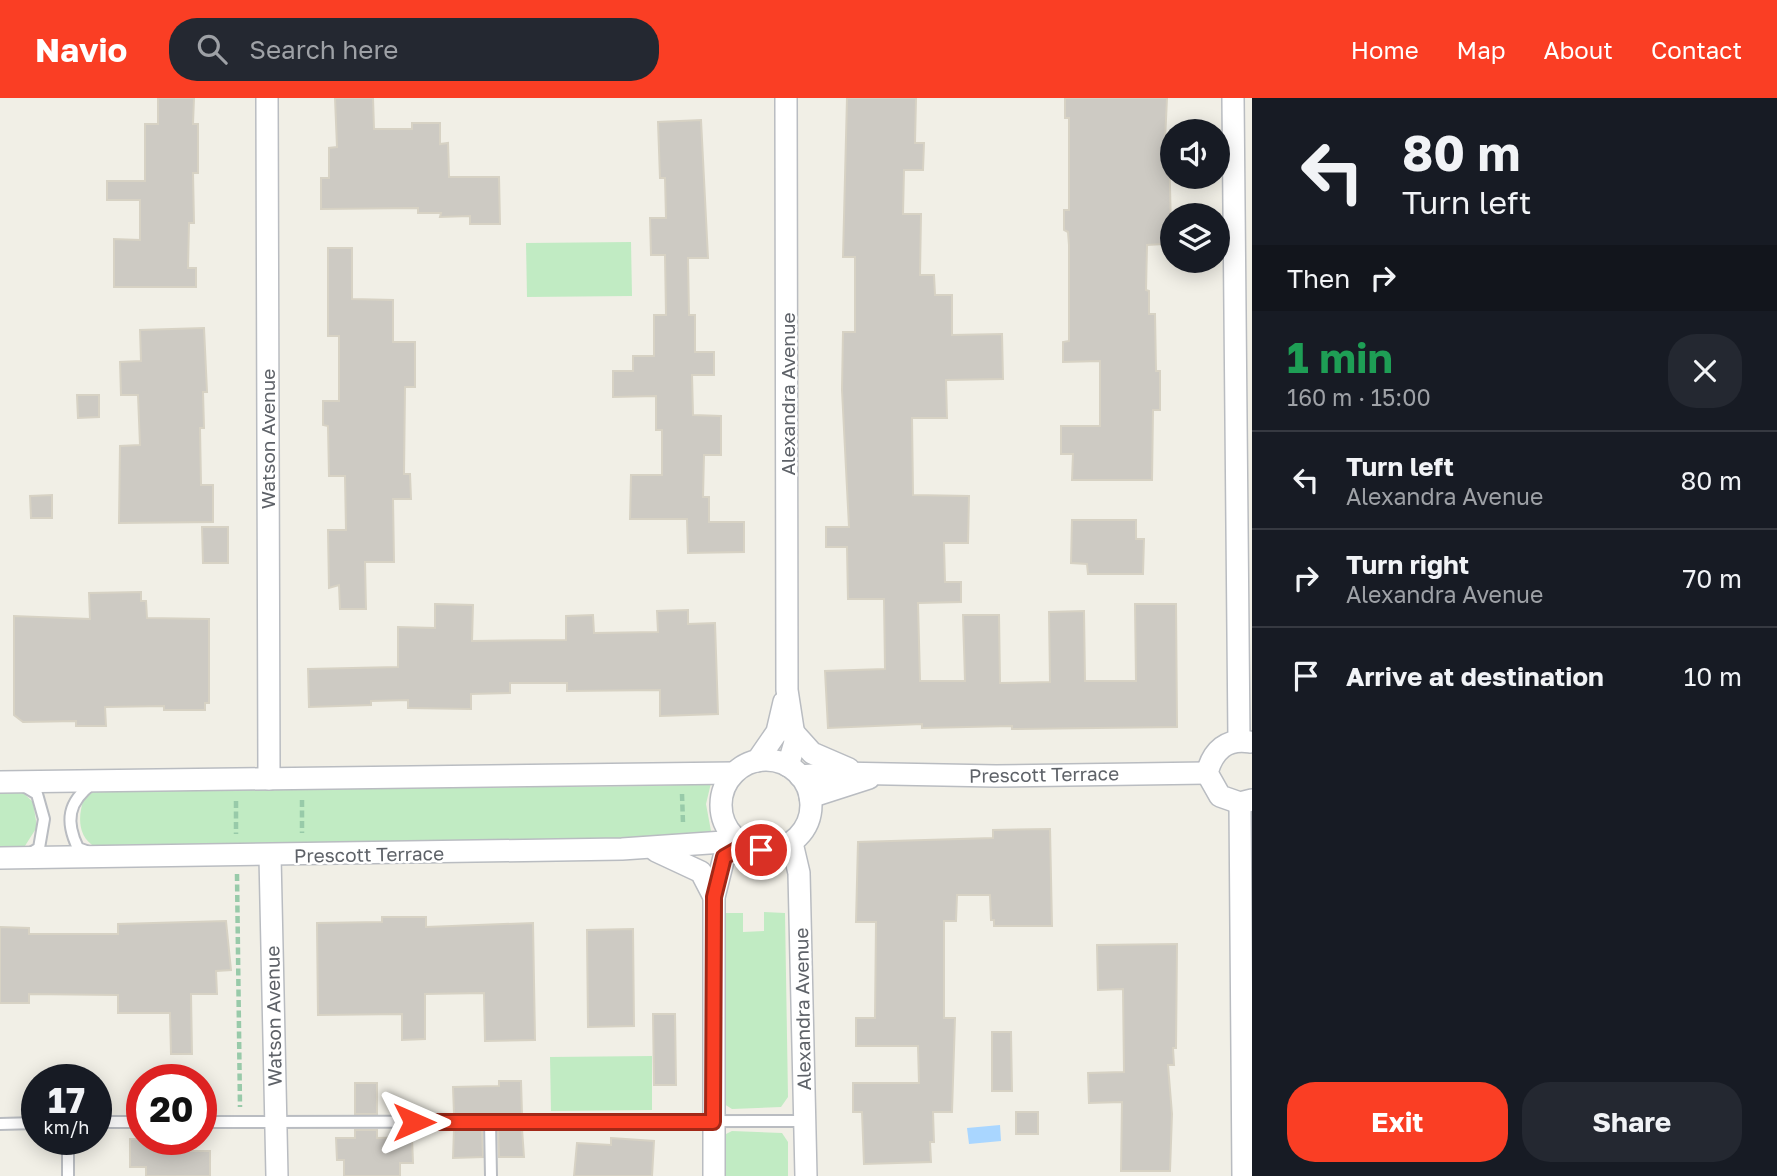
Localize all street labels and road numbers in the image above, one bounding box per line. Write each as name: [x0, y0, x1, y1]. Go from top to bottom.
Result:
street label: Alexandra Avenue: [776, 312, 799, 476]
street label: Watson Avenue: [256, 369, 279, 509]
street label: Prescott Terrace: [969, 761, 1119, 787]
street label: Prescott Terrace: [294, 841, 444, 867]
street label: Alexandra Avenue: [789, 927, 815, 1091]
street label: Watson Avenue: [260, 946, 286, 1086]

